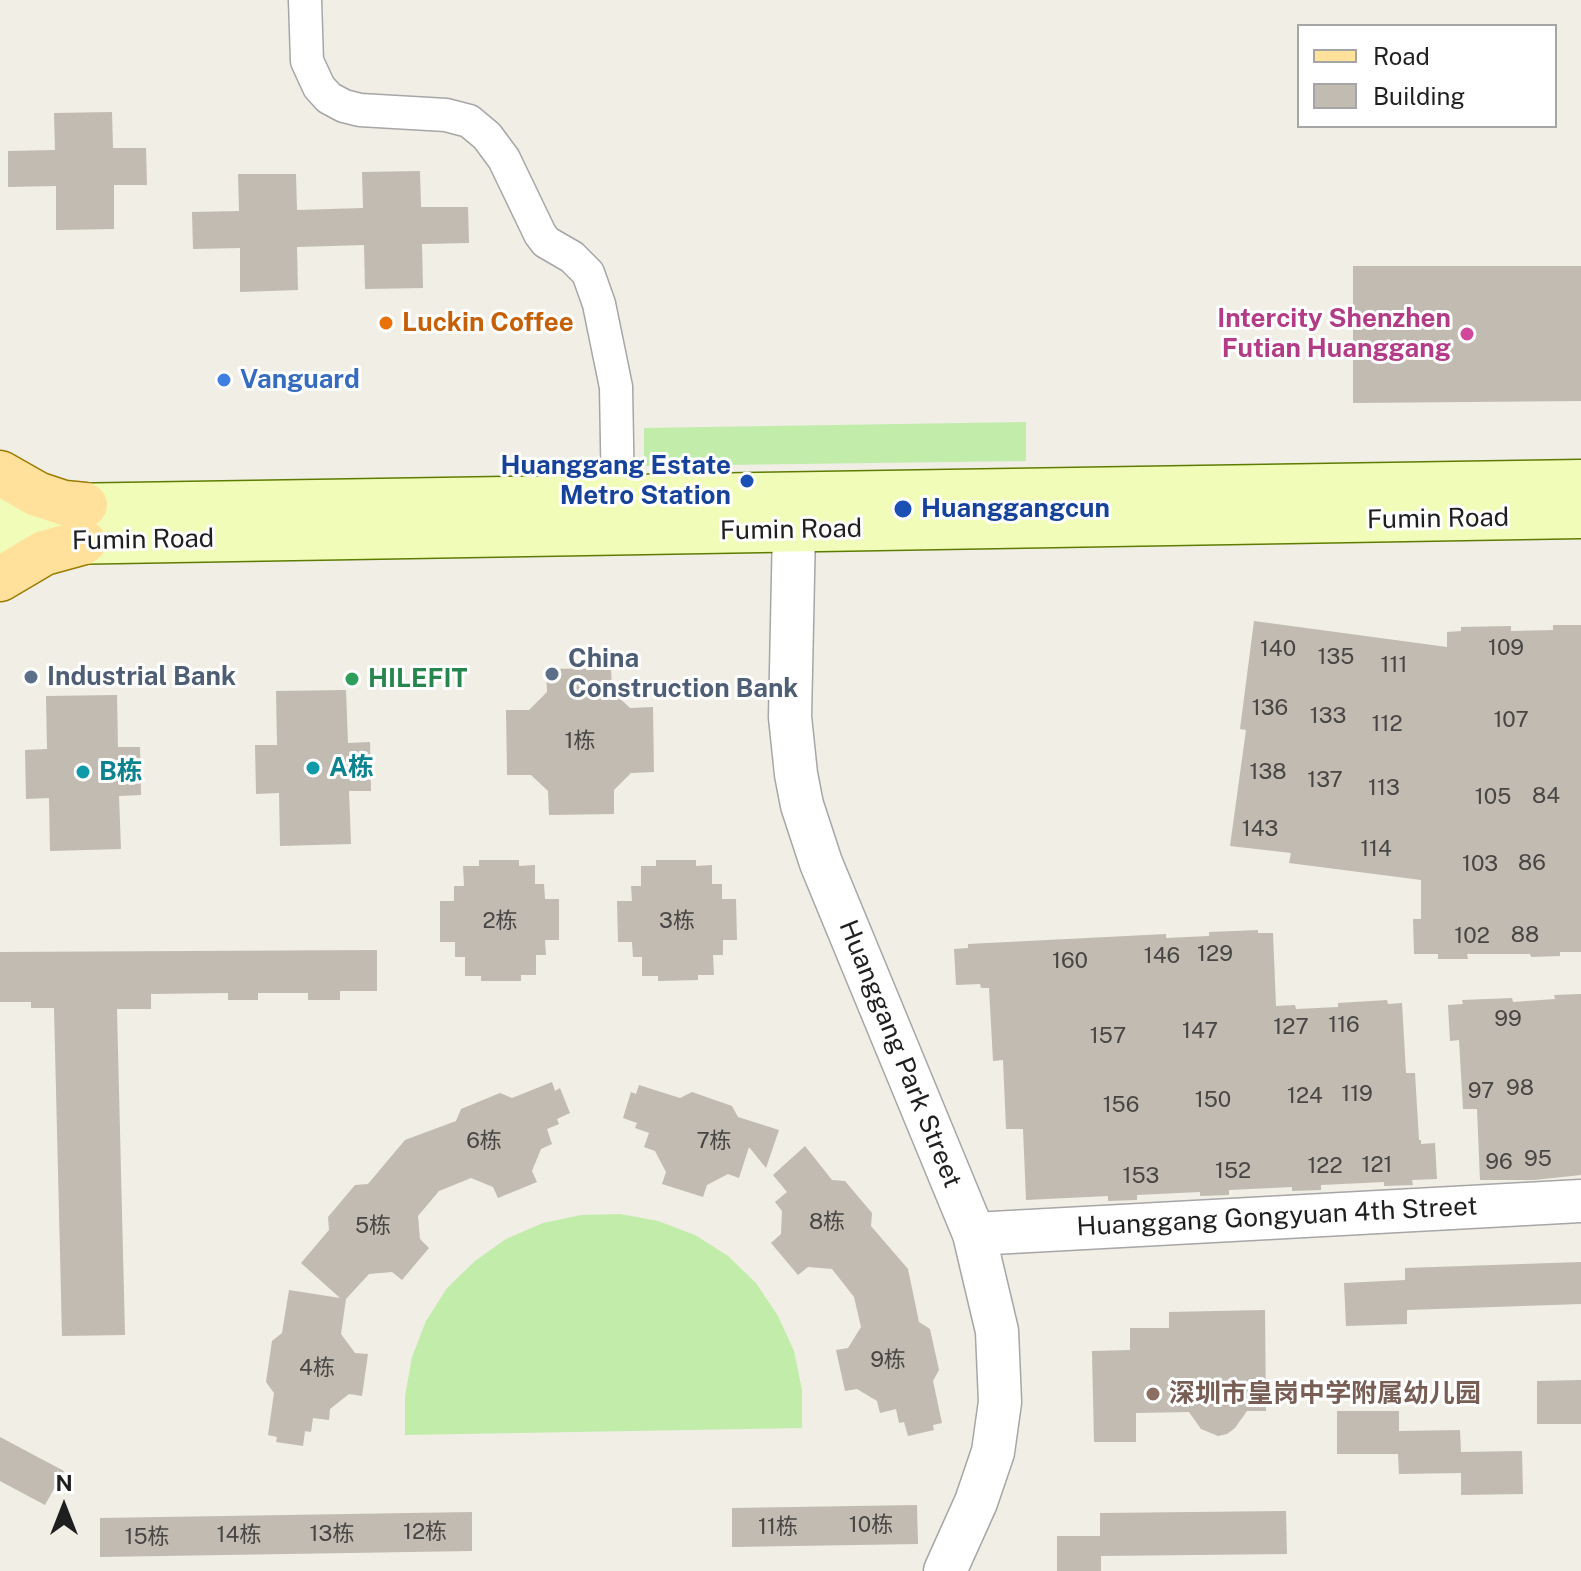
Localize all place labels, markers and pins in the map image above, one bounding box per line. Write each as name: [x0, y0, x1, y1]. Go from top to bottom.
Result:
place label: Intercity Shenzhen Futian Huanggang: [1217, 303, 1451, 364]
place label: Luckin Coffee: [402, 307, 574, 339]
marker: Luckin Coffee: [377, 314, 395, 332]
marker: Intercity Shenzhen Futian Huanggang: [1458, 325, 1476, 343]
place label: Vanguard: [240, 364, 360, 396]
marker: Vanguard: [215, 371, 233, 389]
place label: Huanggang Estate Metro Station: [500, 450, 731, 512]
marker: Huanggang Estate Metro Station: [738, 472, 756, 490]
place label: Huanggangcun: [921, 493, 1110, 525]
marker: Huanggangcun: [892, 498, 914, 520]
place label: China Construction Bank: [568, 643, 798, 704]
place label: Industrial Bank: [47, 661, 236, 693]
place label: HILEFIT: [368, 663, 468, 695]
marker: China Construction Bank: [543, 665, 561, 683]
marker: Industrial Bank: [22, 668, 40, 686]
marker: HILEFIT: [343, 670, 361, 688]
place label: A栋: [329, 752, 374, 784]
place label: B栋: [99, 756, 143, 788]
marker: A栋: [304, 759, 322, 777]
marker: B栋: [74, 763, 92, 781]
place label: 深圳市皇岗中学附属幼儿园: [1169, 1378, 1481, 1410]
marker: 深圳市皇岗中学附属幼儿园: [1144, 1385, 1162, 1403]

